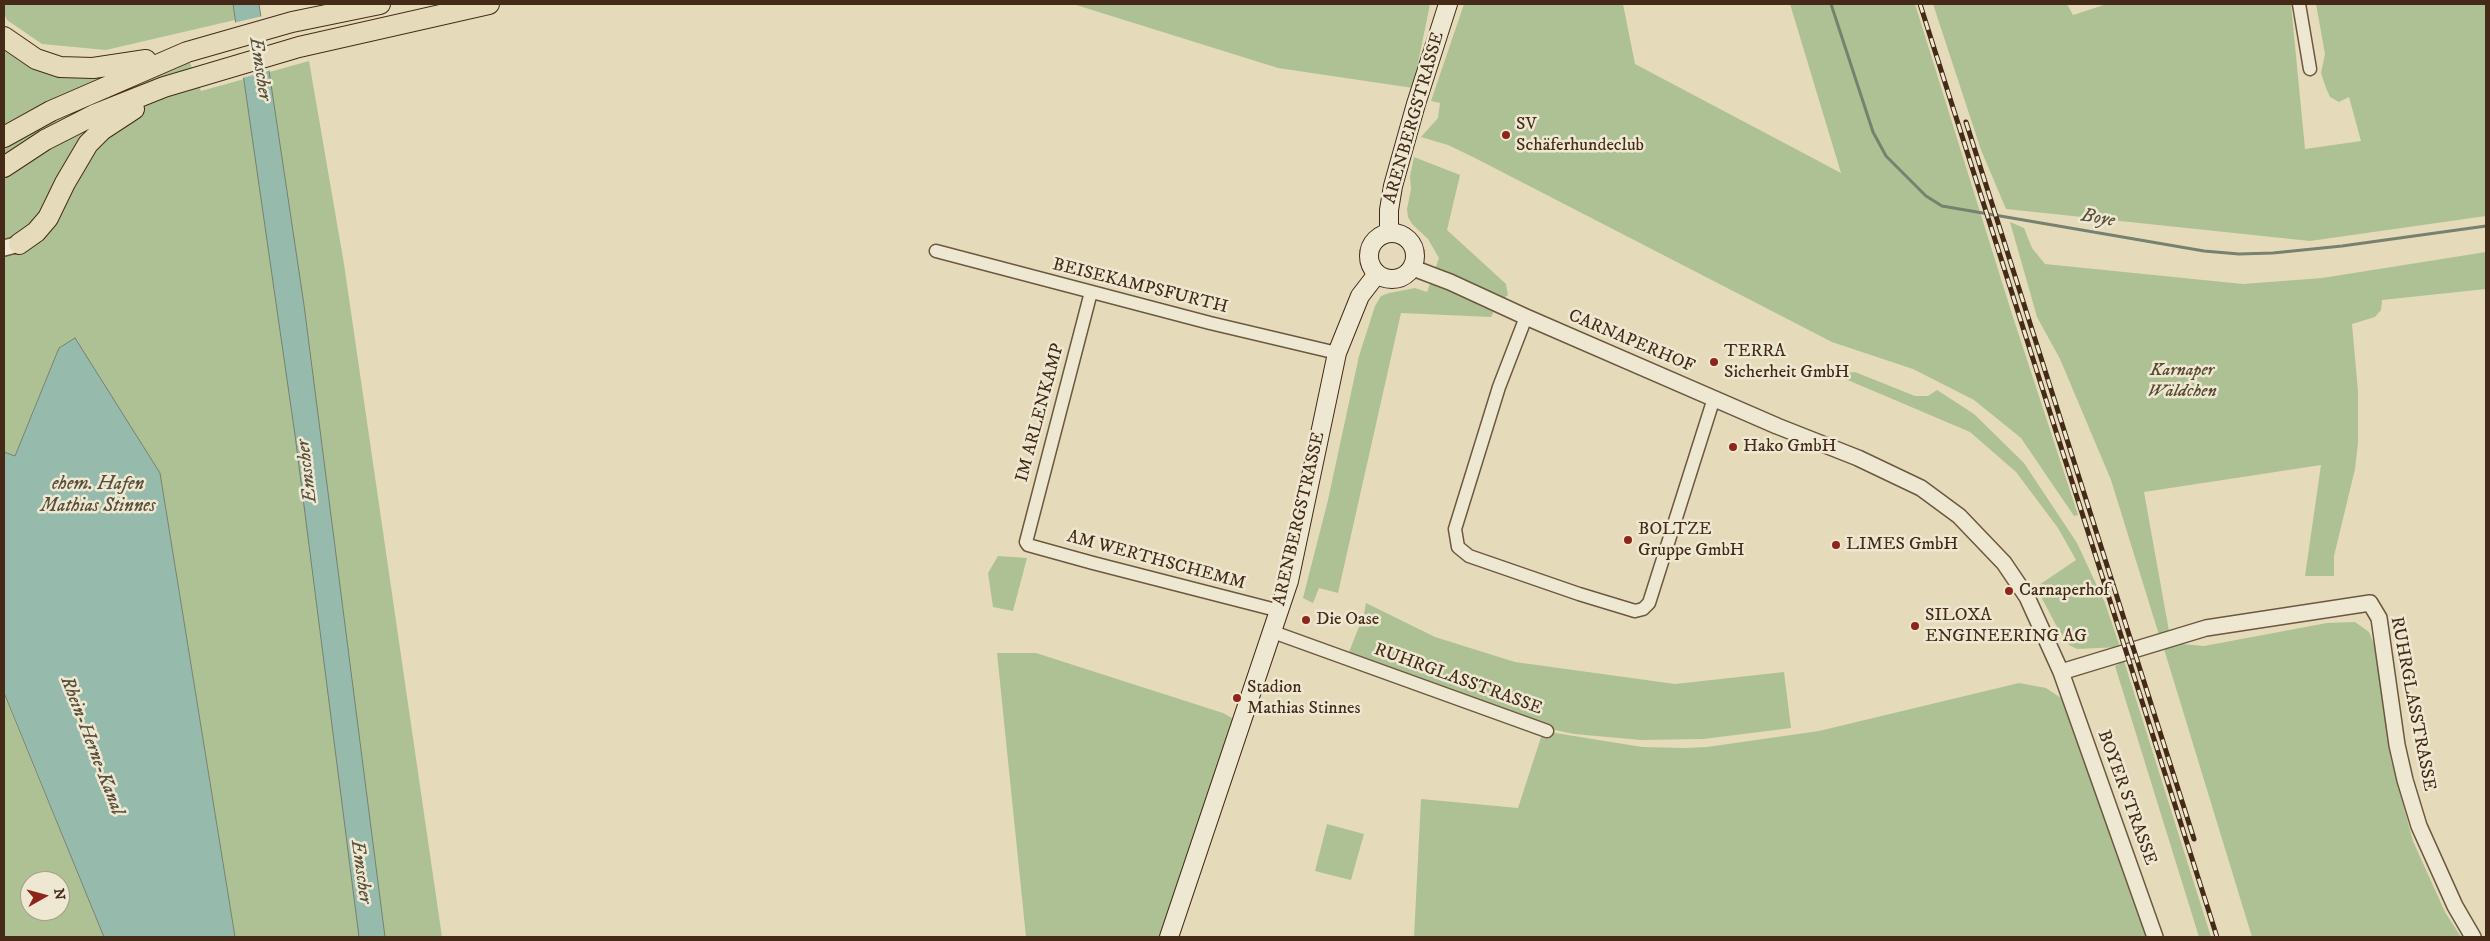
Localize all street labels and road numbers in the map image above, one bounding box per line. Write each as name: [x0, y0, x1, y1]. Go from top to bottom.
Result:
street label: ARENBERGSTRASSE: [1380, 30, 1450, 206]
street label: BEISEKAMPSFURTH: [1050, 255, 1230, 319]
street label: CARNAPERHOF: [1565, 306, 1697, 378]
street label: IM ARLENKAMP: [1012, 341, 1070, 485]
street label: ARENBERGSTRASSE: [1269, 430, 1331, 608]
street label: AM WERTHSCHEMM: [1064, 527, 1248, 595]
street label: RUHRGLASSTRASSE: [2384, 615, 2440, 793]
street label: RUHRGLASSTRASSE: [1371, 640, 1545, 720]
street label: BOYER STRASSE: [2092, 728, 2160, 868]

